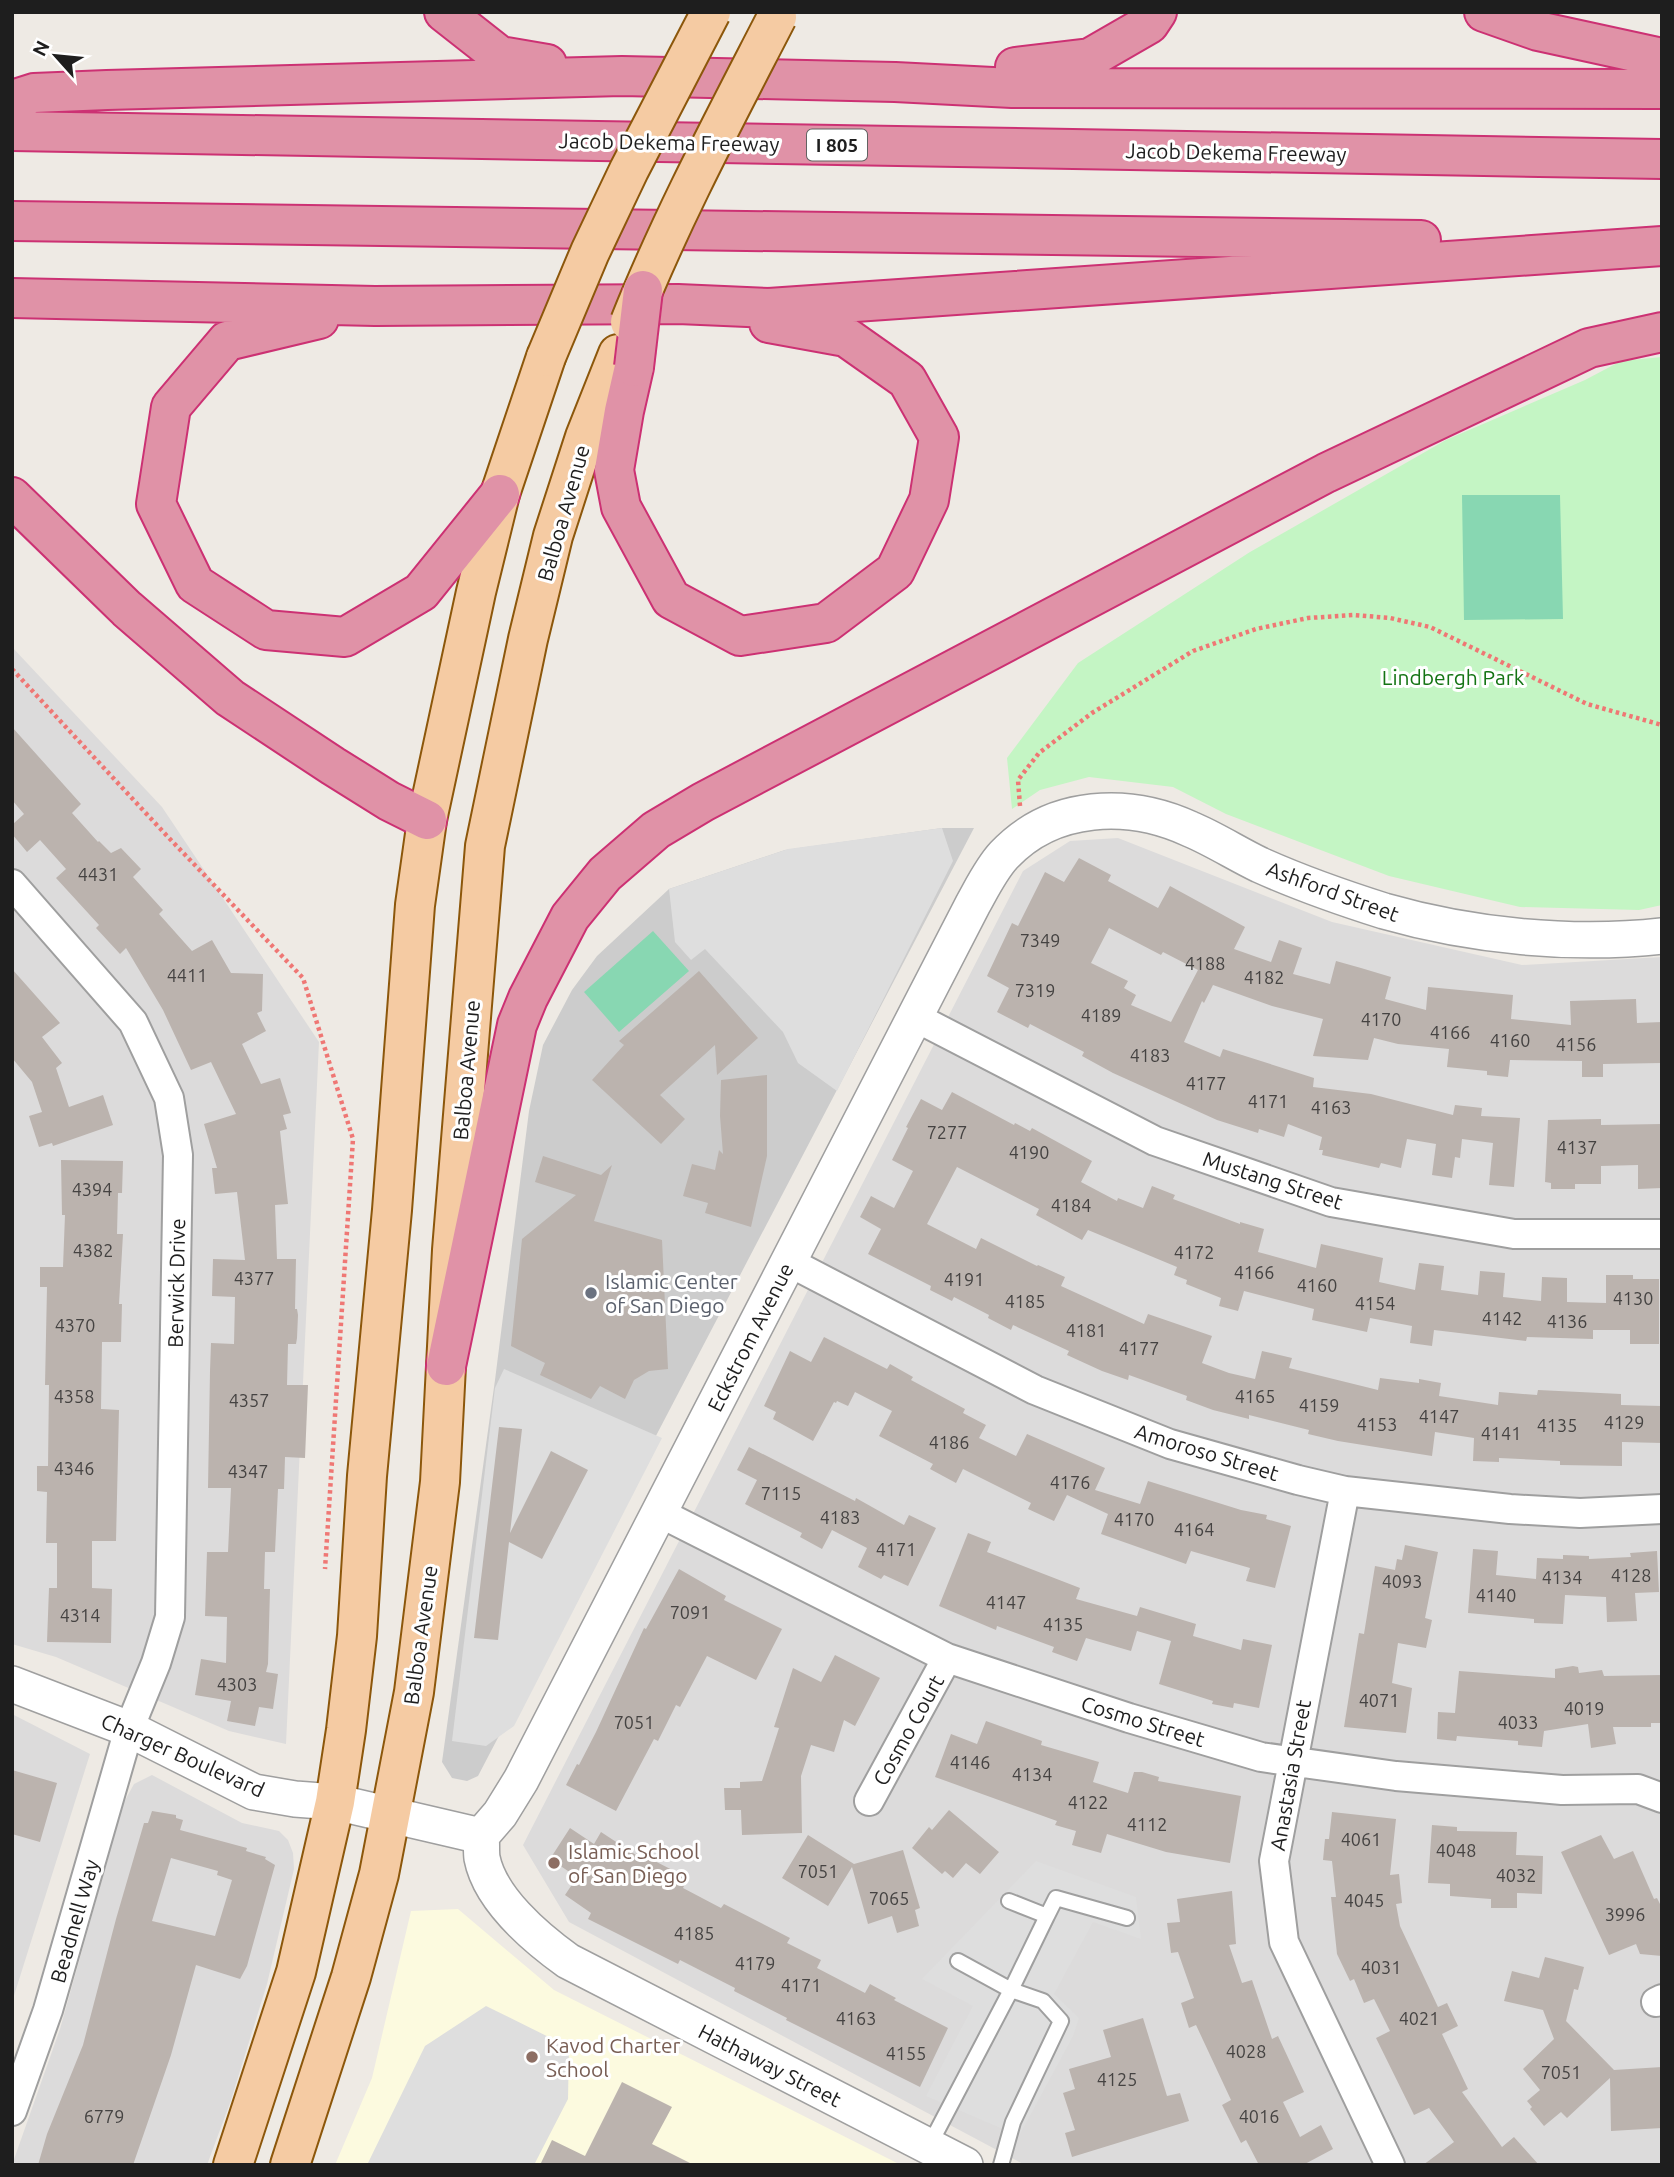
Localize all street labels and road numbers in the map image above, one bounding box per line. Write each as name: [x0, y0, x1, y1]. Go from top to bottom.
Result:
street label: Jacob Dekema Freeway: [558, 128, 780, 156]
road number: I 805: [807, 130, 867, 160]
street label: Jacob Dekema Freeway: [1125, 138, 1347, 166]
street label: Balboa Avenue: [532, 442, 594, 584]
street label: Ashford Street: [1264, 856, 1402, 926]
street label: Balboa Avenue: [448, 999, 484, 1141]
street label: Mustang Street: [1200, 1146, 1346, 1214]
street label: Berwick Drive: [163, 1218, 189, 1348]
street label: Eckstrom Avenue: [702, 1259, 798, 1415]
street label: Amoroso Street: [1132, 1419, 1282, 1485]
street label: Balboa Avenue: [398, 1564, 442, 1706]
street label: Cosmo Court: [868, 1670, 948, 1790]
street label: Cosmo Street: [1078, 1691, 1208, 1751]
street label: Anastasia Street: [1265, 1698, 1315, 1852]
street label: Charger Boulevard: [98, 1708, 268, 1802]
street label: Beadnell Way: [45, 1857, 103, 1985]
street label: Hathaway Street: [695, 2019, 845, 2111]

